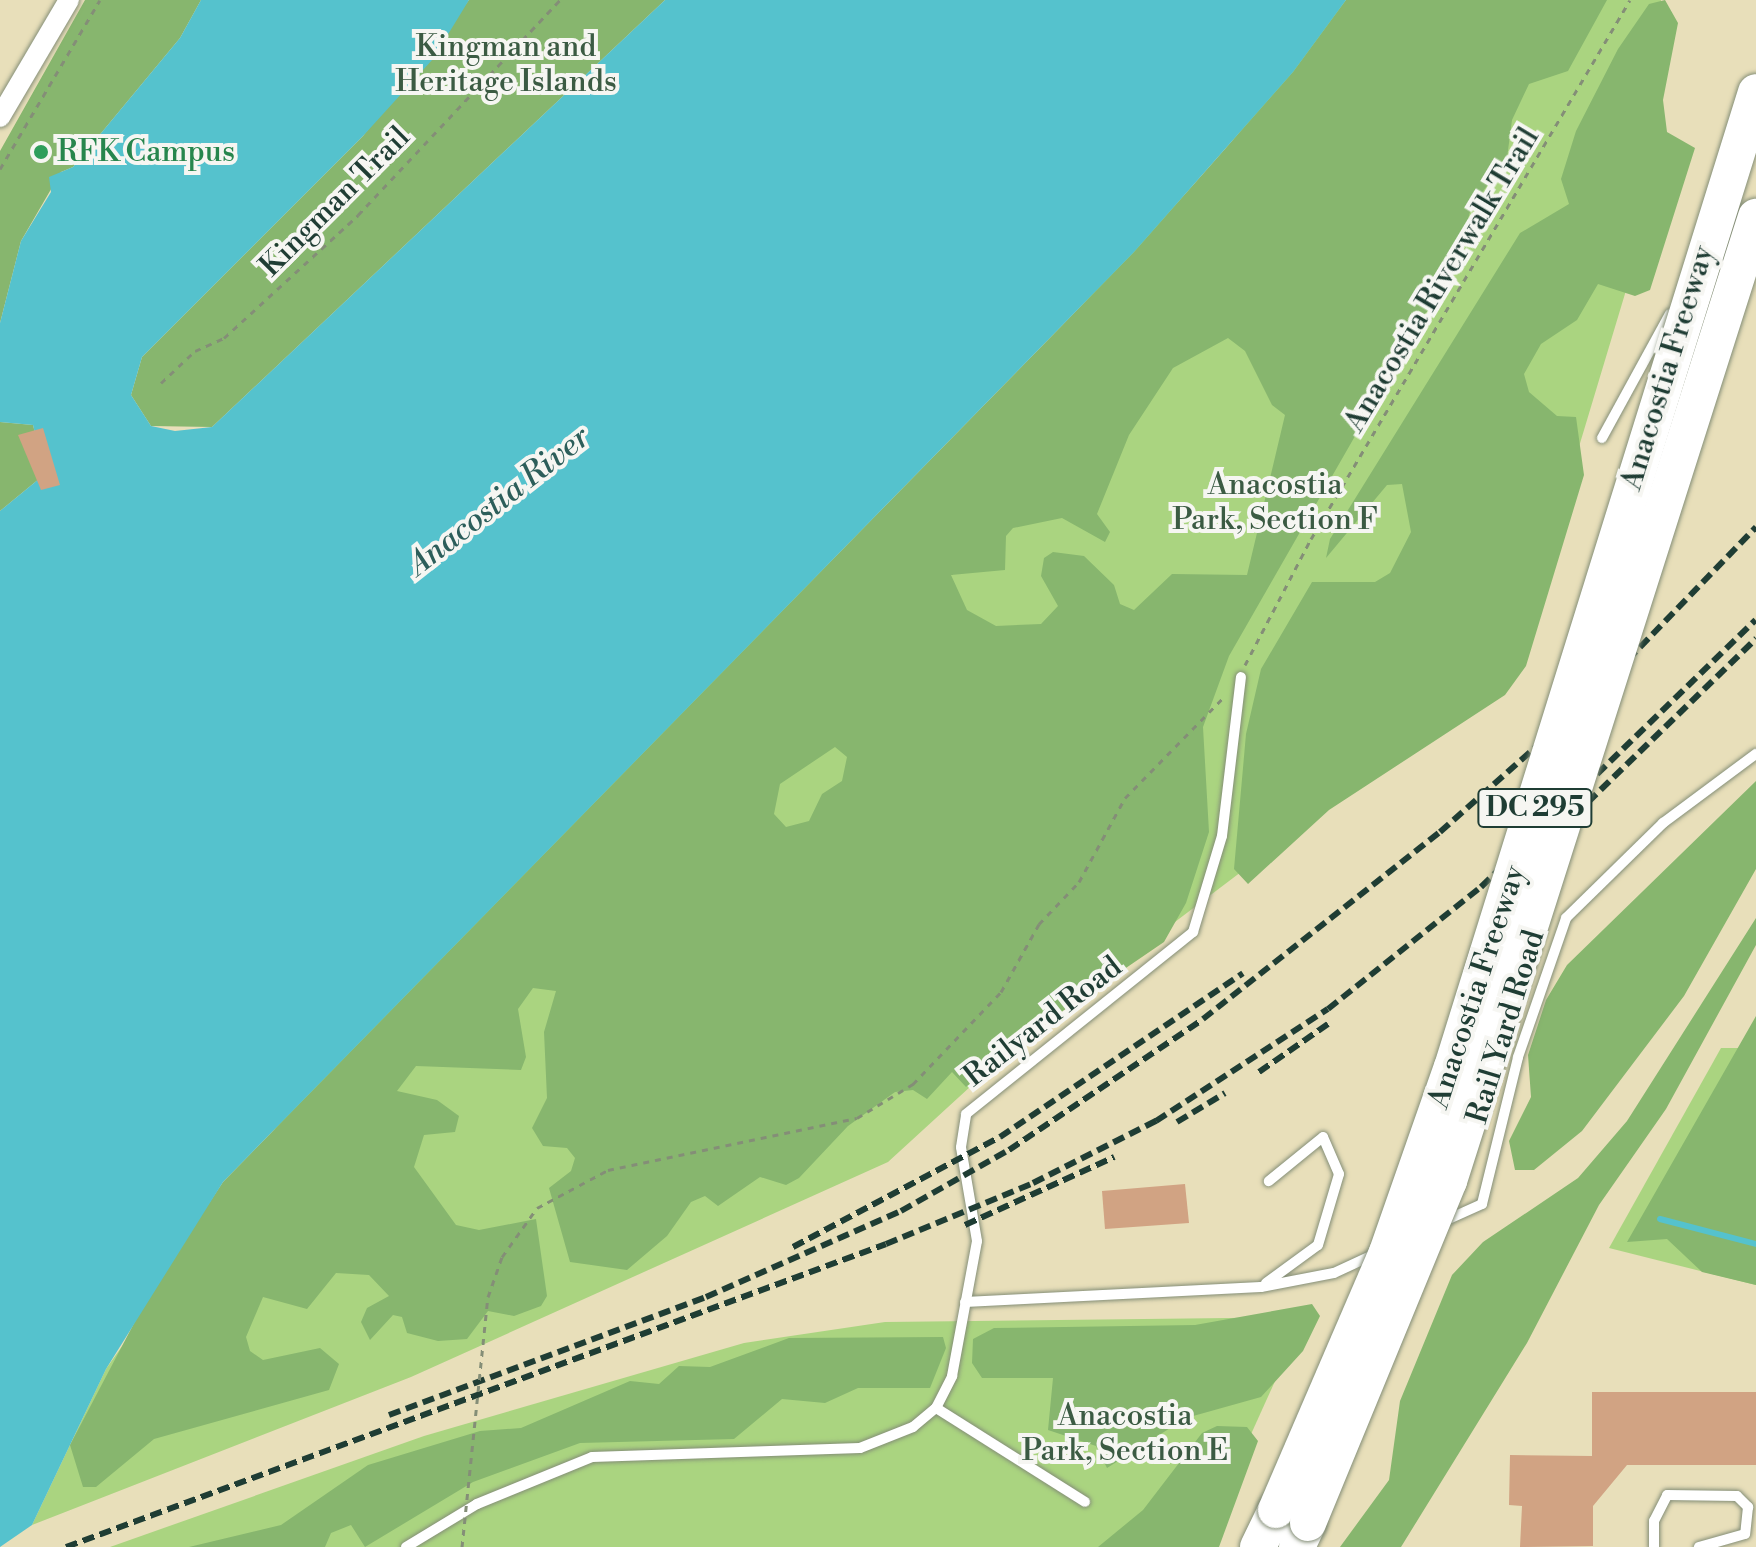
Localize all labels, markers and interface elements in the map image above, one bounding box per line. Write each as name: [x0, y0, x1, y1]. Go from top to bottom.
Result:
park label: Kingman and Heritage Islands: [395, 29, 617, 100]
street label: Kingman Trail: [253, 120, 417, 284]
street label: Anacostia Riverwalk Trail: [1337, 121, 1547, 439]
place label: RFK Campus: [57, 134, 235, 170]
marker: RFK Campus: [32, 143, 50, 161]
street label: Anacostia Freeway: [1614, 241, 1722, 495]
water label: Anacostia River: [401, 418, 597, 584]
park label: Anacostia Park, Section F: [1172, 467, 1378, 538]
road number: DC 295: [1477, 784, 1593, 832]
street label: Anacostia Freeway: [1421, 861, 1533, 1113]
street label: Rail Yard Road: [1459, 926, 1553, 1128]
street label: Railyard Road: [957, 949, 1129, 1095]
park label: Anacostia Park, Section E: [1022, 1398, 1228, 1468]

